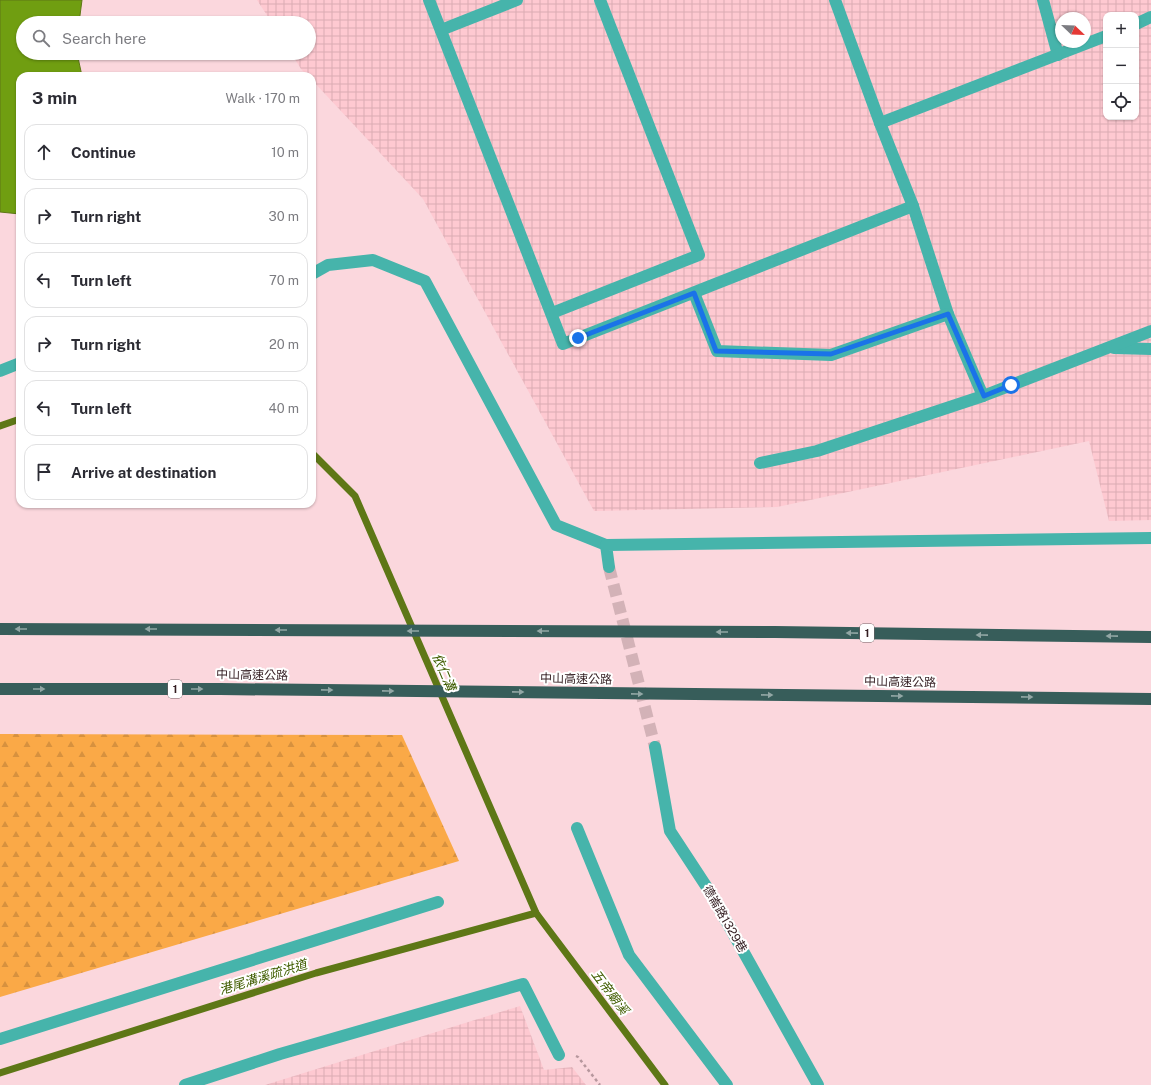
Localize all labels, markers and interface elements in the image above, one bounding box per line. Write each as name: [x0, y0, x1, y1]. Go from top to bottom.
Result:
north arrow: [1055, 12, 1091, 48]
map controls: [1103, 12, 1139, 120]
button: +: [1103, 12, 1139, 48]
search box: [16, 16, 316, 60]
icon: search: [30, 27, 52, 49]
text: Search here: [62, 30, 146, 47]
button: −: [1103, 48, 1139, 84]
button: locate: [1103, 84, 1139, 120]
text: 3 min: [32, 88, 77, 108]
text: Walk · 170 m: [225, 91, 300, 106]
icon: ahead: [33, 141, 55, 163]
text: Continue: [71, 144, 136, 161]
text: 10 m: [271, 145, 299, 160]
icon: right: [33, 205, 55, 227]
text: Turn right: [71, 208, 141, 225]
text: 30 m: [269, 209, 299, 224]
icon: left: [33, 269, 55, 291]
text: Turn left: [71, 272, 132, 289]
text: 70 m: [269, 273, 299, 288]
route end: [569, 329, 587, 347]
icon: right: [33, 333, 55, 355]
text: Turn right: [71, 336, 141, 353]
text: 20 m: [269, 337, 299, 352]
route start: [1002, 376, 1020, 394]
icon: left: [33, 397, 55, 419]
text: Turn left: [71, 400, 132, 417]
text: 40 m: [268, 401, 299, 416]
icon: arrive: [33, 461, 55, 483]
text: Arrive at destination: [71, 464, 216, 481]
road number: 1: [860, 624, 874, 642]
one-way arrow: [14, 626, 27, 632]
one-way arrow: [144, 626, 157, 632]
one-way arrow: [274, 627, 287, 633]
one-way arrow: [406, 628, 419, 634]
one-way arrow: [536, 628, 549, 634]
one-way arrow: [715, 629, 728, 635]
one-way arrow: [845, 630, 858, 636]
one-way arrow: [975, 632, 988, 638]
one-way arrow: [1105, 633, 1118, 639]
water label: 依仁溝: [429, 651, 459, 695]
street label: 中山高速公路: [216, 667, 288, 683]
street label: 中山高速公路: [540, 671, 612, 687]
street label: 中山高速公路: [864, 674, 936, 690]
road number: 1: [168, 680, 182, 698]
one-way arrow: [33, 686, 46, 692]
one-way arrow: [191, 686, 204, 692]
one-way arrow: [321, 687, 334, 693]
one-way arrow: [382, 687, 394, 694]
one-way arrow: [512, 689, 525, 695]
one-way arrow: [631, 690, 643, 697]
one-way arrow: [761, 692, 774, 698]
one-way arrow: [891, 693, 904, 699]
one-way arrow: [1021, 694, 1034, 700]
street label: 德崙路1329巷: [700, 883, 750, 955]
water label: 港尾溝溪疏洪道: [217, 956, 311, 997]
water label: 五帝廟溪: [588, 967, 633, 1019]

